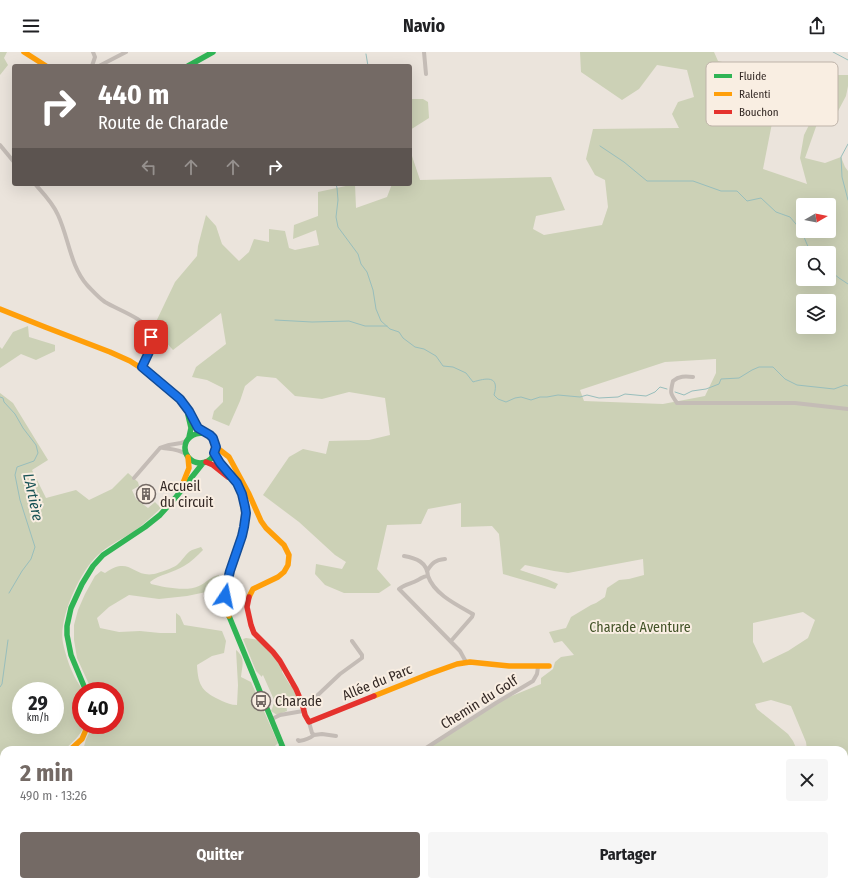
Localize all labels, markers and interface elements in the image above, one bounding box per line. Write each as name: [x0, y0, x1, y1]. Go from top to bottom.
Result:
icon: menu: [20, 15, 42, 37]
text: Navio: [403, 15, 445, 37]
icon: share: [806, 15, 828, 37]
legend: [706, 62, 838, 126]
text: Fluide: [739, 70, 766, 83]
text: 440 m: [98, 78, 169, 111]
icon: right: [32, 80, 84, 132]
text: Ralenti: [739, 88, 771, 101]
text: Bouchon: [739, 106, 779, 119]
text: Route de Charade: [98, 112, 228, 134]
icon: left: [138, 156, 160, 178]
icon: ahead: [180, 156, 202, 178]
icon: ahead: [222, 156, 244, 178]
icon: right: [264, 156, 286, 178]
north arrow: [796, 198, 836, 238]
map controls: [796, 198, 836, 334]
button: search: [796, 246, 836, 286]
button: layers: [796, 294, 836, 334]
pin: [134, 320, 168, 354]
icon: arrive: [140, 326, 162, 348]
water label: L'Artière: [19, 472, 47, 522]
place label: Accueil du circuit: [160, 478, 214, 511]
building icon: Accueil du circuit: [135, 483, 157, 505]
position arrow: [204, 575, 246, 617]
park label: Charade Aventure: [589, 619, 691, 636]
street label: Allée du Parc: [340, 661, 415, 704]
street label: Chemin du Golf: [438, 671, 522, 733]
speed limit sign: 40: [72, 682, 124, 734]
bus stop icon: Charade: [250, 690, 272, 712]
text: 29: [28, 691, 48, 715]
place label: Charade: [275, 693, 322, 710]
text: km/h: [27, 712, 49, 724]
text: 2 min: [20, 759, 73, 787]
button: close: [786, 759, 828, 801]
text: 490 m · 13:26: [20, 788, 87, 803]
button: Quitter: [20, 832, 420, 878]
button: Partager: [428, 832, 828, 878]

